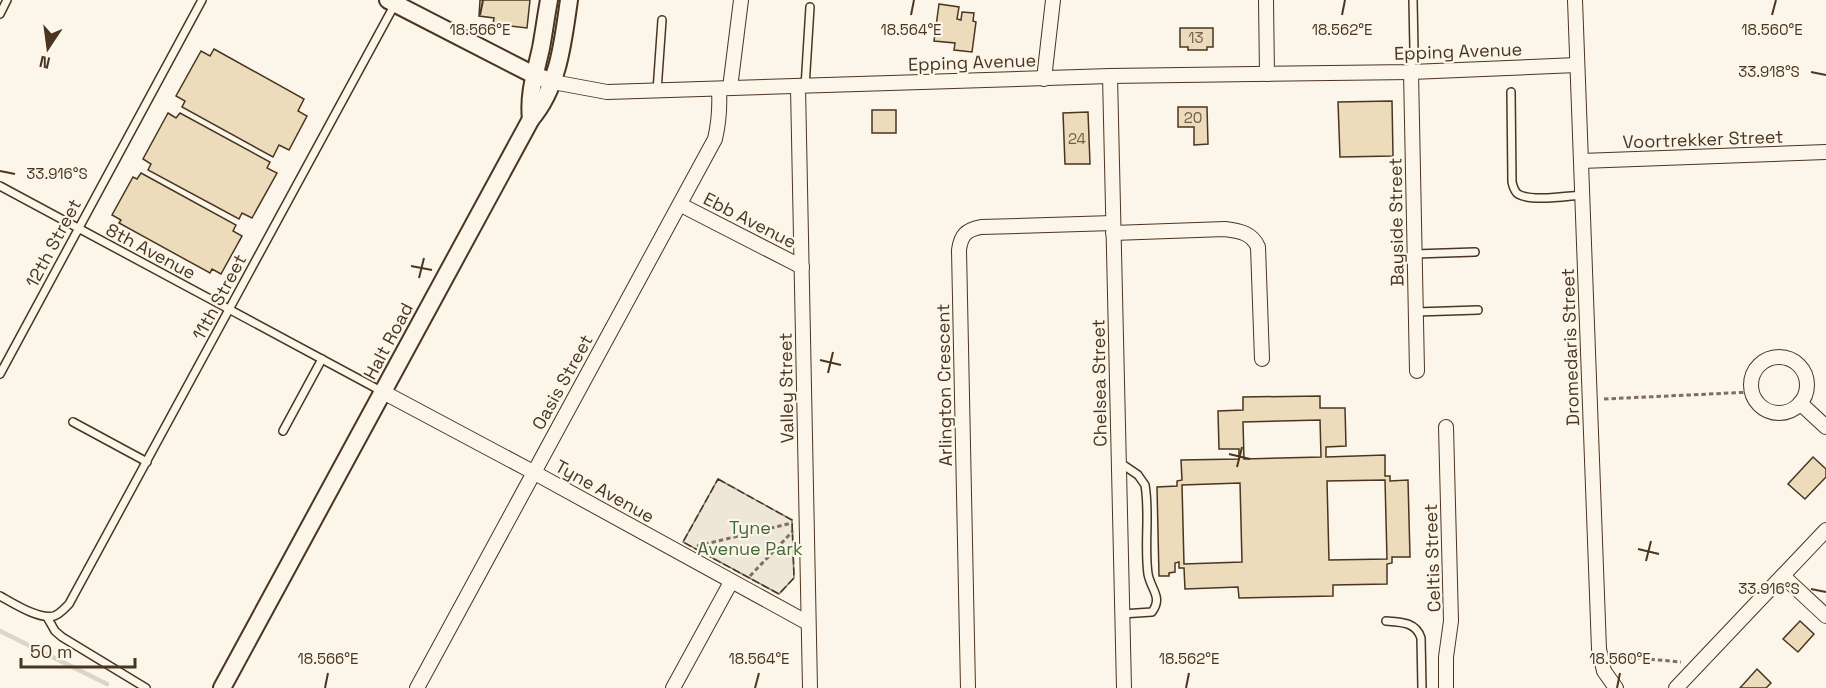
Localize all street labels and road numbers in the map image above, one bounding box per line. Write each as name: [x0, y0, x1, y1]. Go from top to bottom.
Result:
street label: Epping Avenue: [1393, 37, 1523, 65]
street label: Epping Avenue: [907, 48, 1037, 76]
street label: Voortrekker Street: [1622, 125, 1784, 153]
street label: Bayside Street: [1383, 157, 1409, 287]
street label: Ebb Avenue: [700, 187, 800, 253]
street label: 12th Street: [20, 195, 86, 291]
street label: 8th Avenue: [102, 218, 200, 284]
street label: 11th Street: [187, 250, 251, 344]
street label: Dromedaris Street: [1556, 268, 1584, 426]
street label: Halt Road: [358, 299, 418, 383]
street label: Arlington Crescent: [931, 303, 957, 467]
street label: Chelsea Street: [1086, 319, 1112, 447]
street label: Oasis Street: [526, 330, 598, 434]
street label: Valley Street: [774, 332, 798, 444]
street label: Tyne Avenue: [551, 454, 659, 528]
street label: Celtis Street: [1419, 503, 1445, 613]

